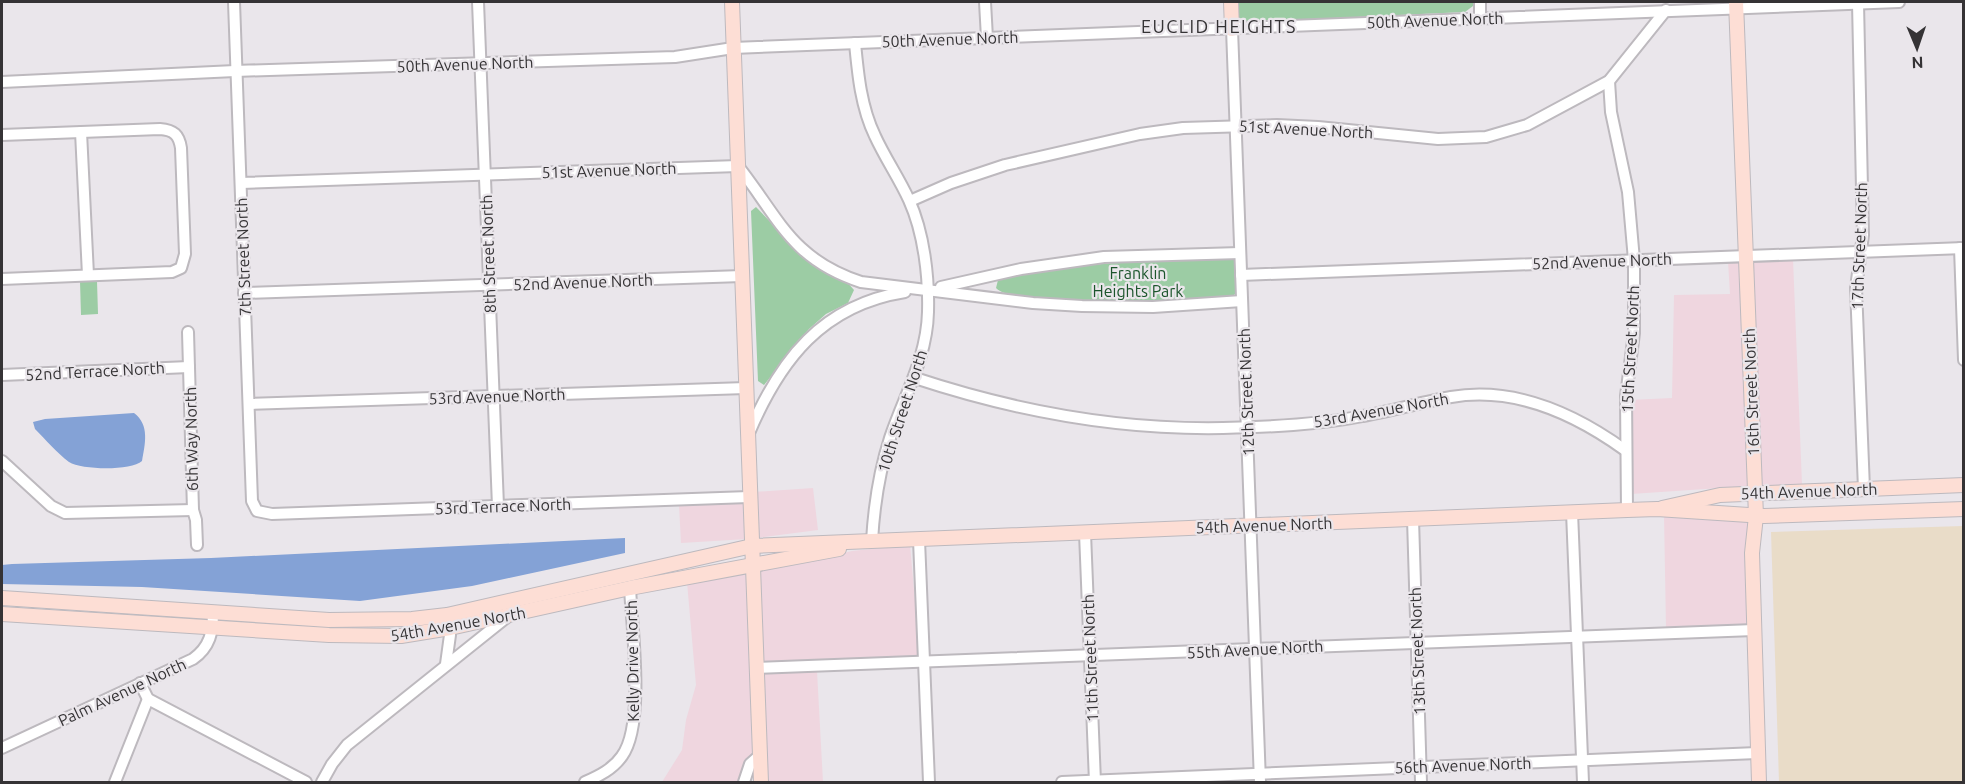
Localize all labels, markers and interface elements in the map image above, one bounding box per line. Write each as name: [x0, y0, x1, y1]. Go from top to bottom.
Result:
street label: 50th Avenue North: [1366, 9, 1504, 31]
district label: EUCLID HEIGHTS: [1141, 16, 1297, 36]
north arrow: [1887, 18, 1947, 78]
street label: 50th Avenue North: [881, 28, 1019, 50]
street label: 50th Avenue North: [396, 53, 534, 75]
text: N: [1911, 54, 1924, 72]
street label: 51st Avenue North: [1238, 116, 1374, 142]
street label: 51st Avenue North: [541, 159, 677, 181]
street label: 17th Street North: [1848, 182, 1870, 310]
street label: 8th Street North: [477, 194, 499, 314]
street label: 7th Street North: [232, 197, 254, 317]
street label: 52nd Avenue North: [1532, 250, 1672, 272]
park label: Franklin Heights Park: [1093, 264, 1183, 300]
street label: 52nd Avenue North: [513, 271, 653, 293]
street label: 15th Street North: [1618, 285, 1642, 413]
street label: 12th Street North: [1235, 328, 1257, 456]
street label: 16th Street North: [1740, 328, 1762, 456]
street label: 10th Street North: [874, 347, 930, 475]
street label: 52nd Terrace North: [25, 358, 165, 384]
street label: 53rd Avenue North: [428, 385, 566, 407]
street label: 6th Way North: [181, 387, 201, 491]
street label: 53rd Avenue North: [1312, 389, 1450, 431]
street label: 54th Avenue North: [1740, 480, 1878, 502]
street label: 53rd Terrace North: [434, 495, 572, 517]
street label: 54th Avenue North: [1195, 514, 1333, 536]
street label: 13th Street North: [1406, 587, 1428, 715]
street label: 11th Street North: [1079, 594, 1101, 722]
street label: Kelly Drive North: [622, 600, 642, 722]
street label: 54th Avenue North: [389, 603, 527, 645]
street label: 55th Avenue North: [1186, 636, 1324, 662]
street label: Palm Avenue North: [55, 654, 189, 730]
street label: 56th Avenue North: [1394, 754, 1532, 776]

